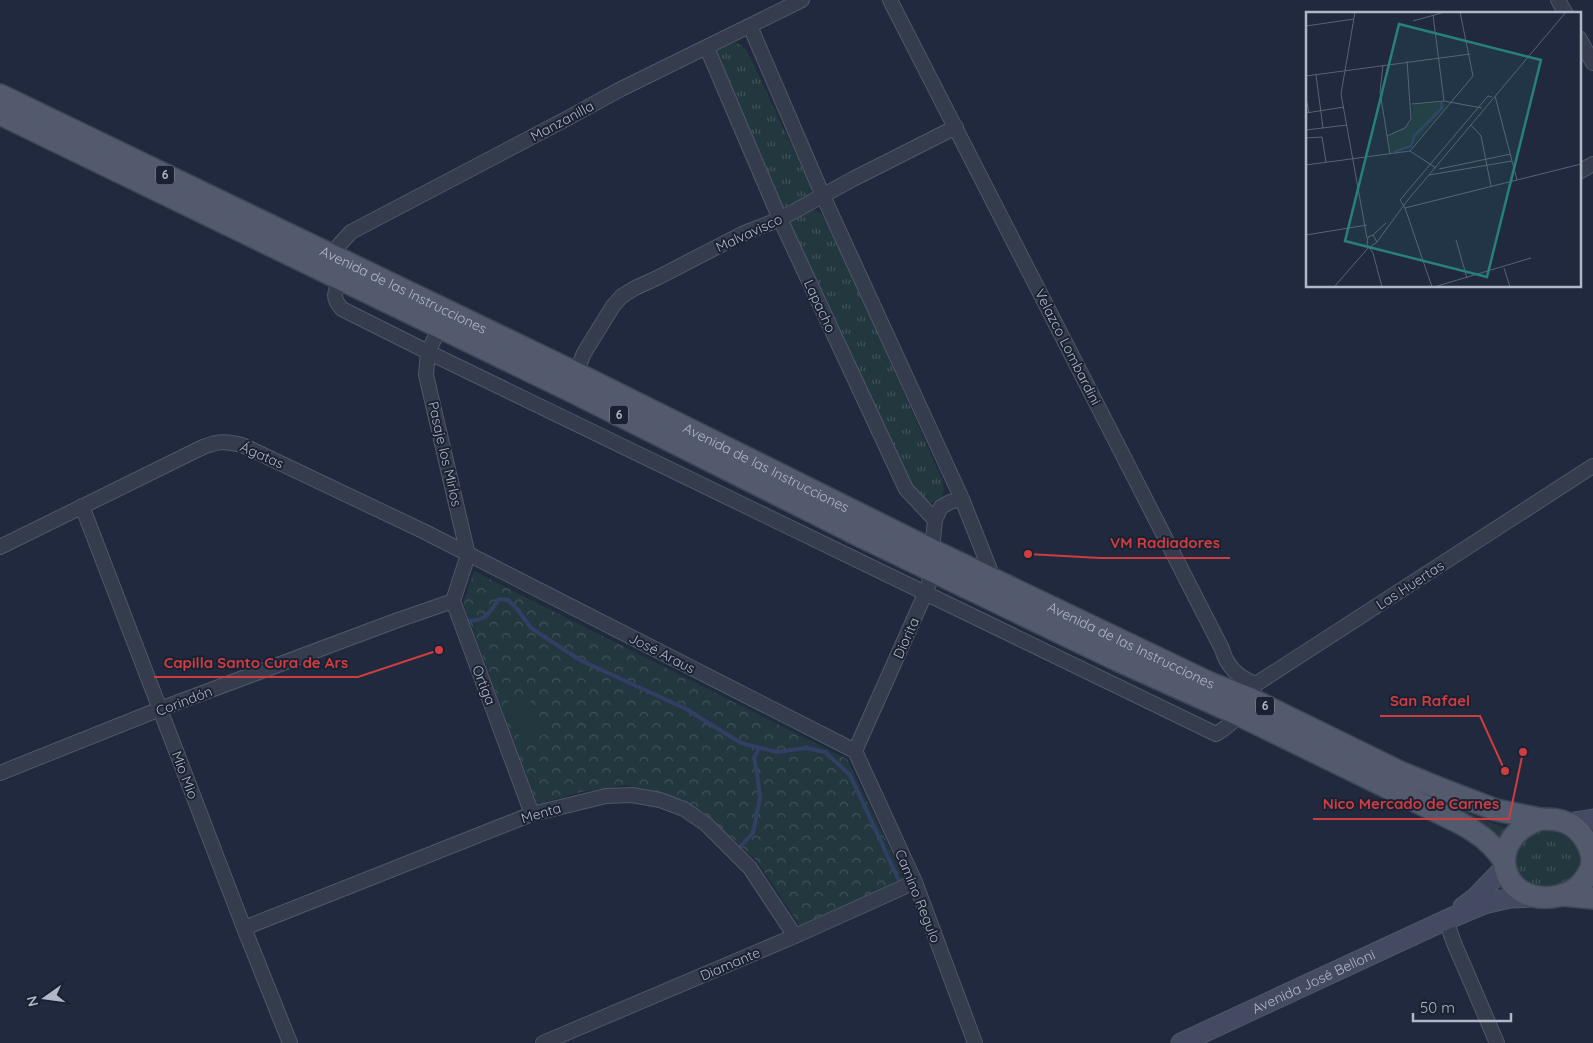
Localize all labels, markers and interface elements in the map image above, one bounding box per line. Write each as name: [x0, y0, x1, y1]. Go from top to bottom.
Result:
inset map: [1306, 12, 1580, 288]
street label: Manzanilla: [527, 97, 597, 145]
road number: 6: [156, 166, 174, 184]
street label: Malvavisco: [713, 210, 785, 256]
street label: Avenida de las Instrucciones: [317, 242, 490, 338]
street label: Lapacho: [800, 277, 840, 335]
street label: Velazco Lombardini: [1031, 286, 1105, 408]
street label: Pasaje los Mirlos: [424, 400, 466, 508]
road number: 6: [610, 406, 628, 424]
street label: Avenida de las Instrucciones: [680, 419, 852, 516]
street label: Ágatas: [237, 437, 287, 473]
callout: VM Radiadores: [1100, 528, 1230, 558]
text: VM Radiadores: [1110, 533, 1220, 552]
street label: Las Huertas: [1373, 556, 1447, 614]
street label: Avenida de las Instrucciones: [1045, 598, 1217, 693]
street label: Diorita: [889, 615, 923, 661]
street label: José Araus: [626, 629, 698, 677]
callout: Capilla Santo Cura de Ars: [154, 647, 358, 677]
text: Capilla Santo Cura de Ars: [164, 653, 348, 672]
street label: Ortiga: [468, 663, 500, 707]
street label: Corindón: [153, 682, 215, 720]
callout: San Rafael: [1380, 686, 1480, 716]
text: San Rafael: [1390, 691, 1470, 710]
road number: 6: [1256, 696, 1274, 716]
street label: Mio Mio: [168, 748, 202, 802]
callout: Nico Mercado de Carnes: [1313, 789, 1509, 819]
text: Nico Mercado de Carnes: [1323, 794, 1499, 813]
street label: Menta: [519, 799, 563, 827]
street label: Camino Regulo: [891, 847, 945, 945]
street label: Diamante: [697, 943, 763, 985]
street label: Avenida José Belloni: [1249, 945, 1378, 1018]
north arrow: [20, 973, 70, 1023]
scale bar: [1413, 990, 1510, 1022]
text: N: [22, 994, 42, 1008]
text: 50 m: [1420, 998, 1455, 1017]

